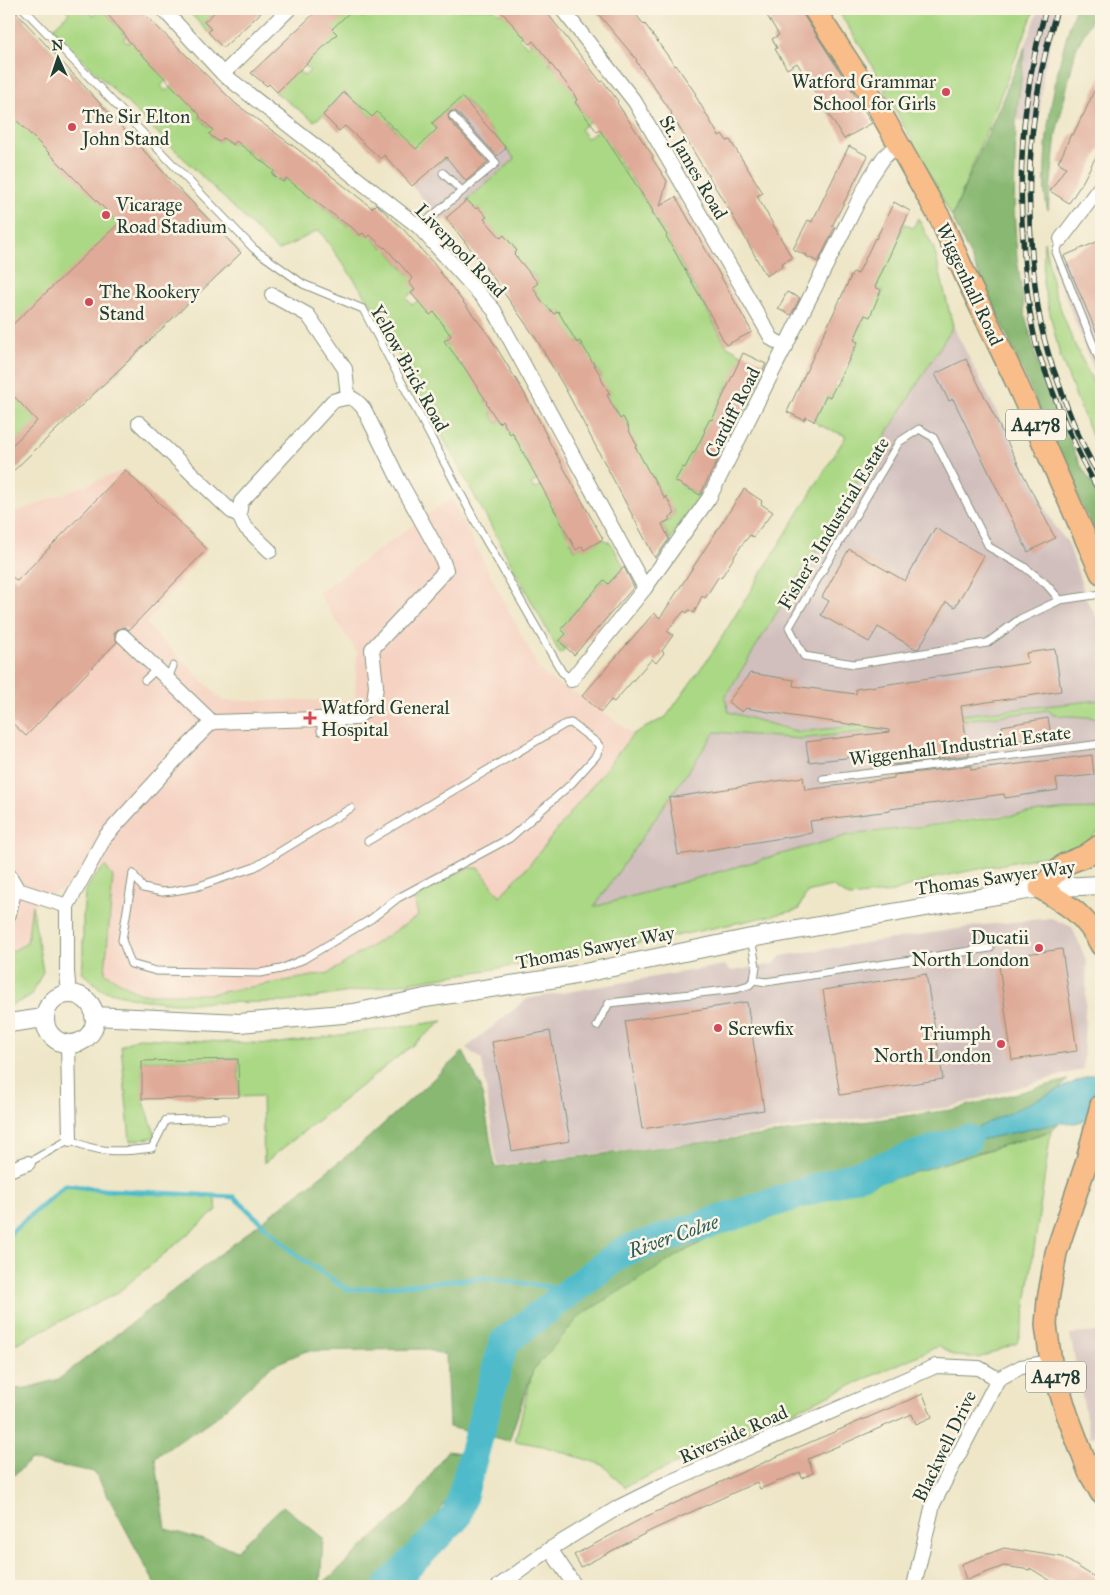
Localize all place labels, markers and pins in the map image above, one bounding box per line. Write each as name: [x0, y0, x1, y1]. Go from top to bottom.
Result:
place label: Watford Grammar School for Girls: [791, 70, 937, 115]
marker: Watford Grammar School for Girls: [940, 86, 952, 98]
place label: The Sir Elton John Stand: [80, 105, 190, 151]
marker: The Sir Elton John Stand: [66, 121, 78, 133]
place label: Vicarage Road Stadium: [115, 193, 227, 238]
marker: Vicarage Road Stadium: [100, 209, 112, 221]
place label: The Rookery Stand: [99, 280, 201, 325]
marker: The Rookery Stand: [83, 296, 95, 308]
place label: Watford General Hospital: [321, 696, 451, 741]
marker: Watford General Hospital: [303, 711, 317, 725]
place label: Ducatii North London: [911, 926, 1029, 971]
marker: Ducatii North London: [1033, 942, 1045, 954]
place label: Screwfix: [728, 1017, 794, 1040]
marker: Screwfix: [712, 1022, 724, 1034]
place label: Triumph North London: [873, 1022, 991, 1067]
marker: Triumph North London: [995, 1038, 1007, 1050]

